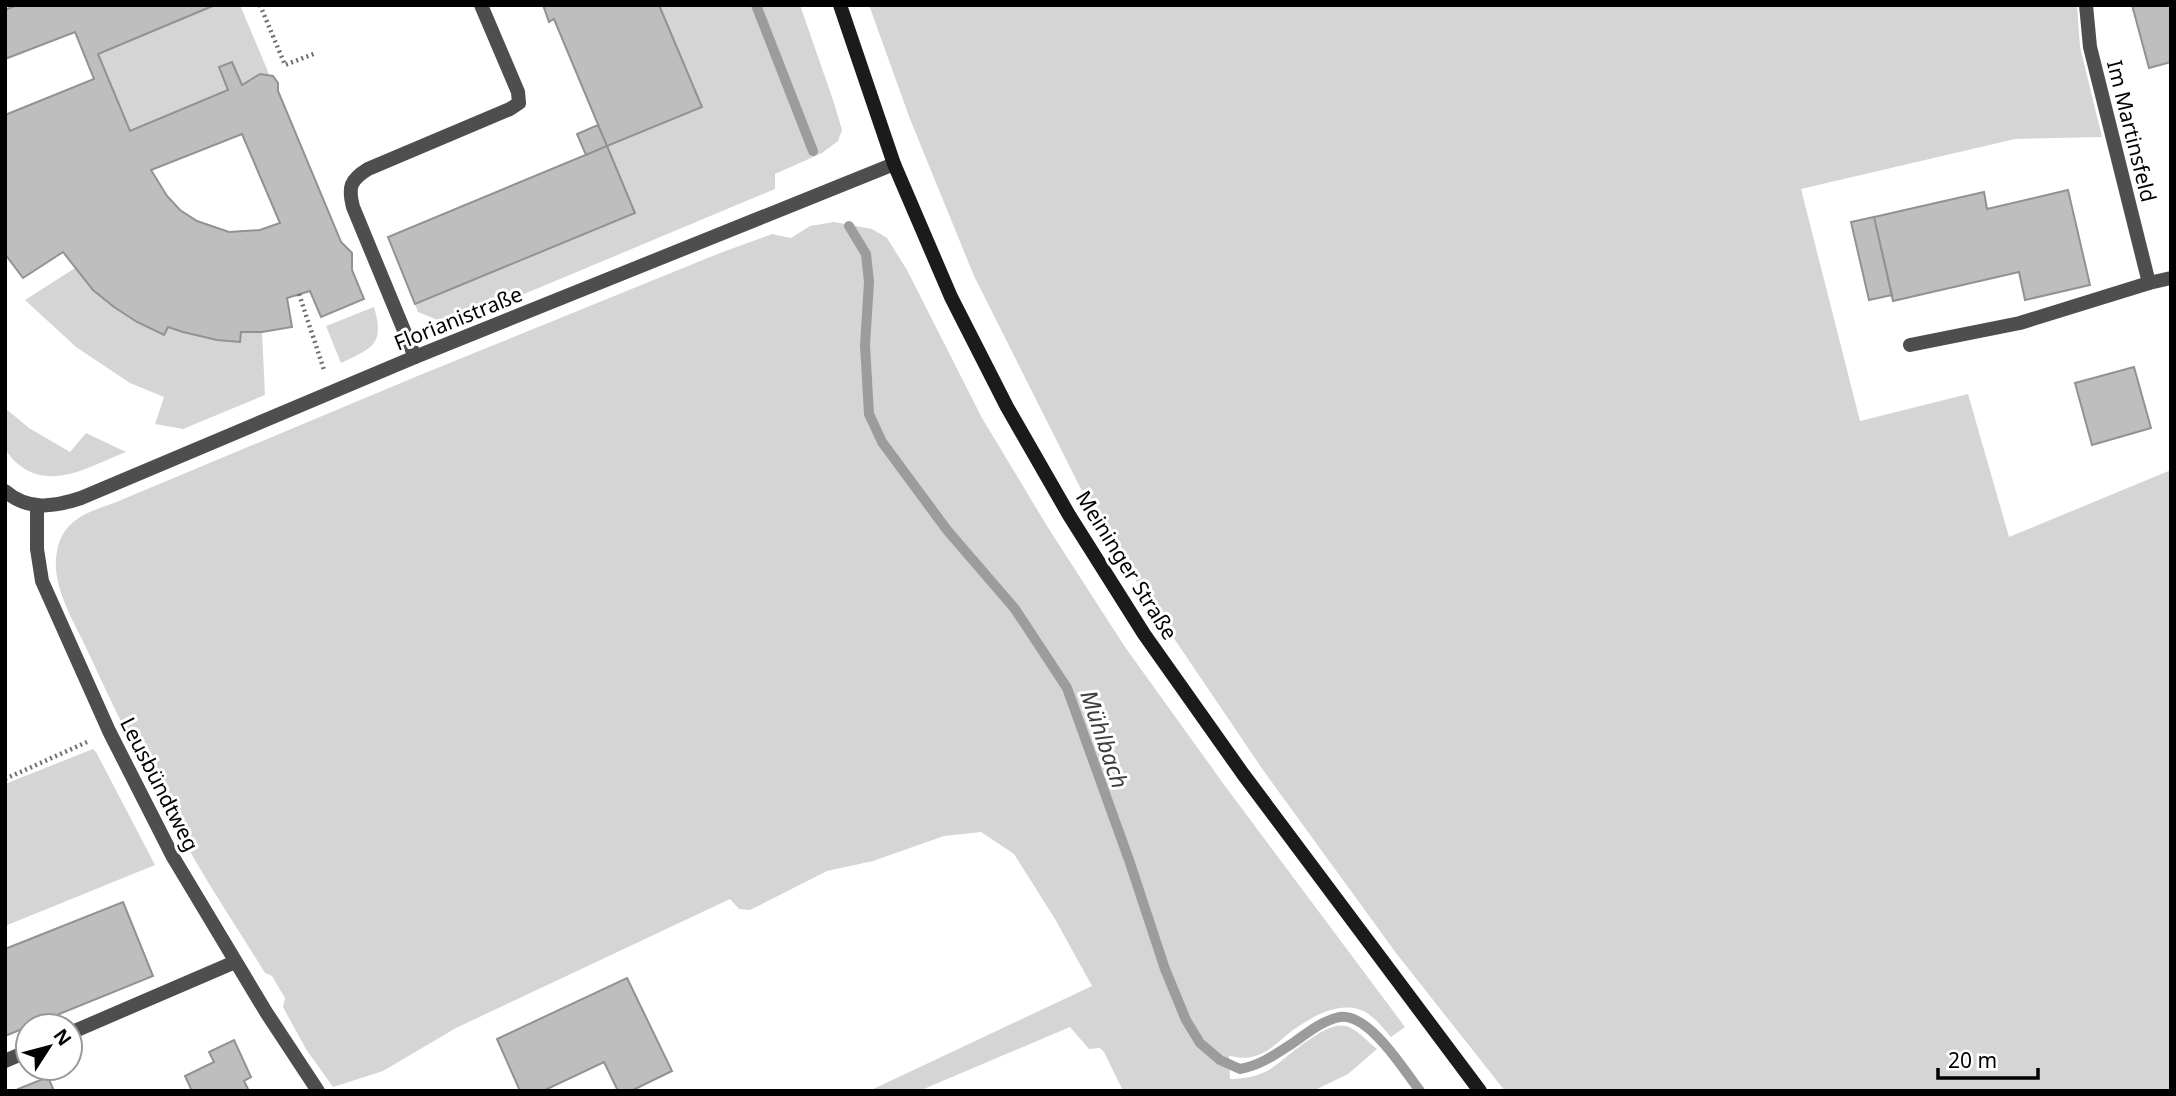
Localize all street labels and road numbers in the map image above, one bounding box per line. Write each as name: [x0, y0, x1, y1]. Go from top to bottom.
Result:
street label: Im Martinsfeld: [2101, 57, 2163, 205]
street label: Florianistraße: [390, 280, 526, 356]
street label: Meininger Straße: [1070, 485, 1184, 645]
street label: Leusbündtweg: [114, 712, 206, 856]

